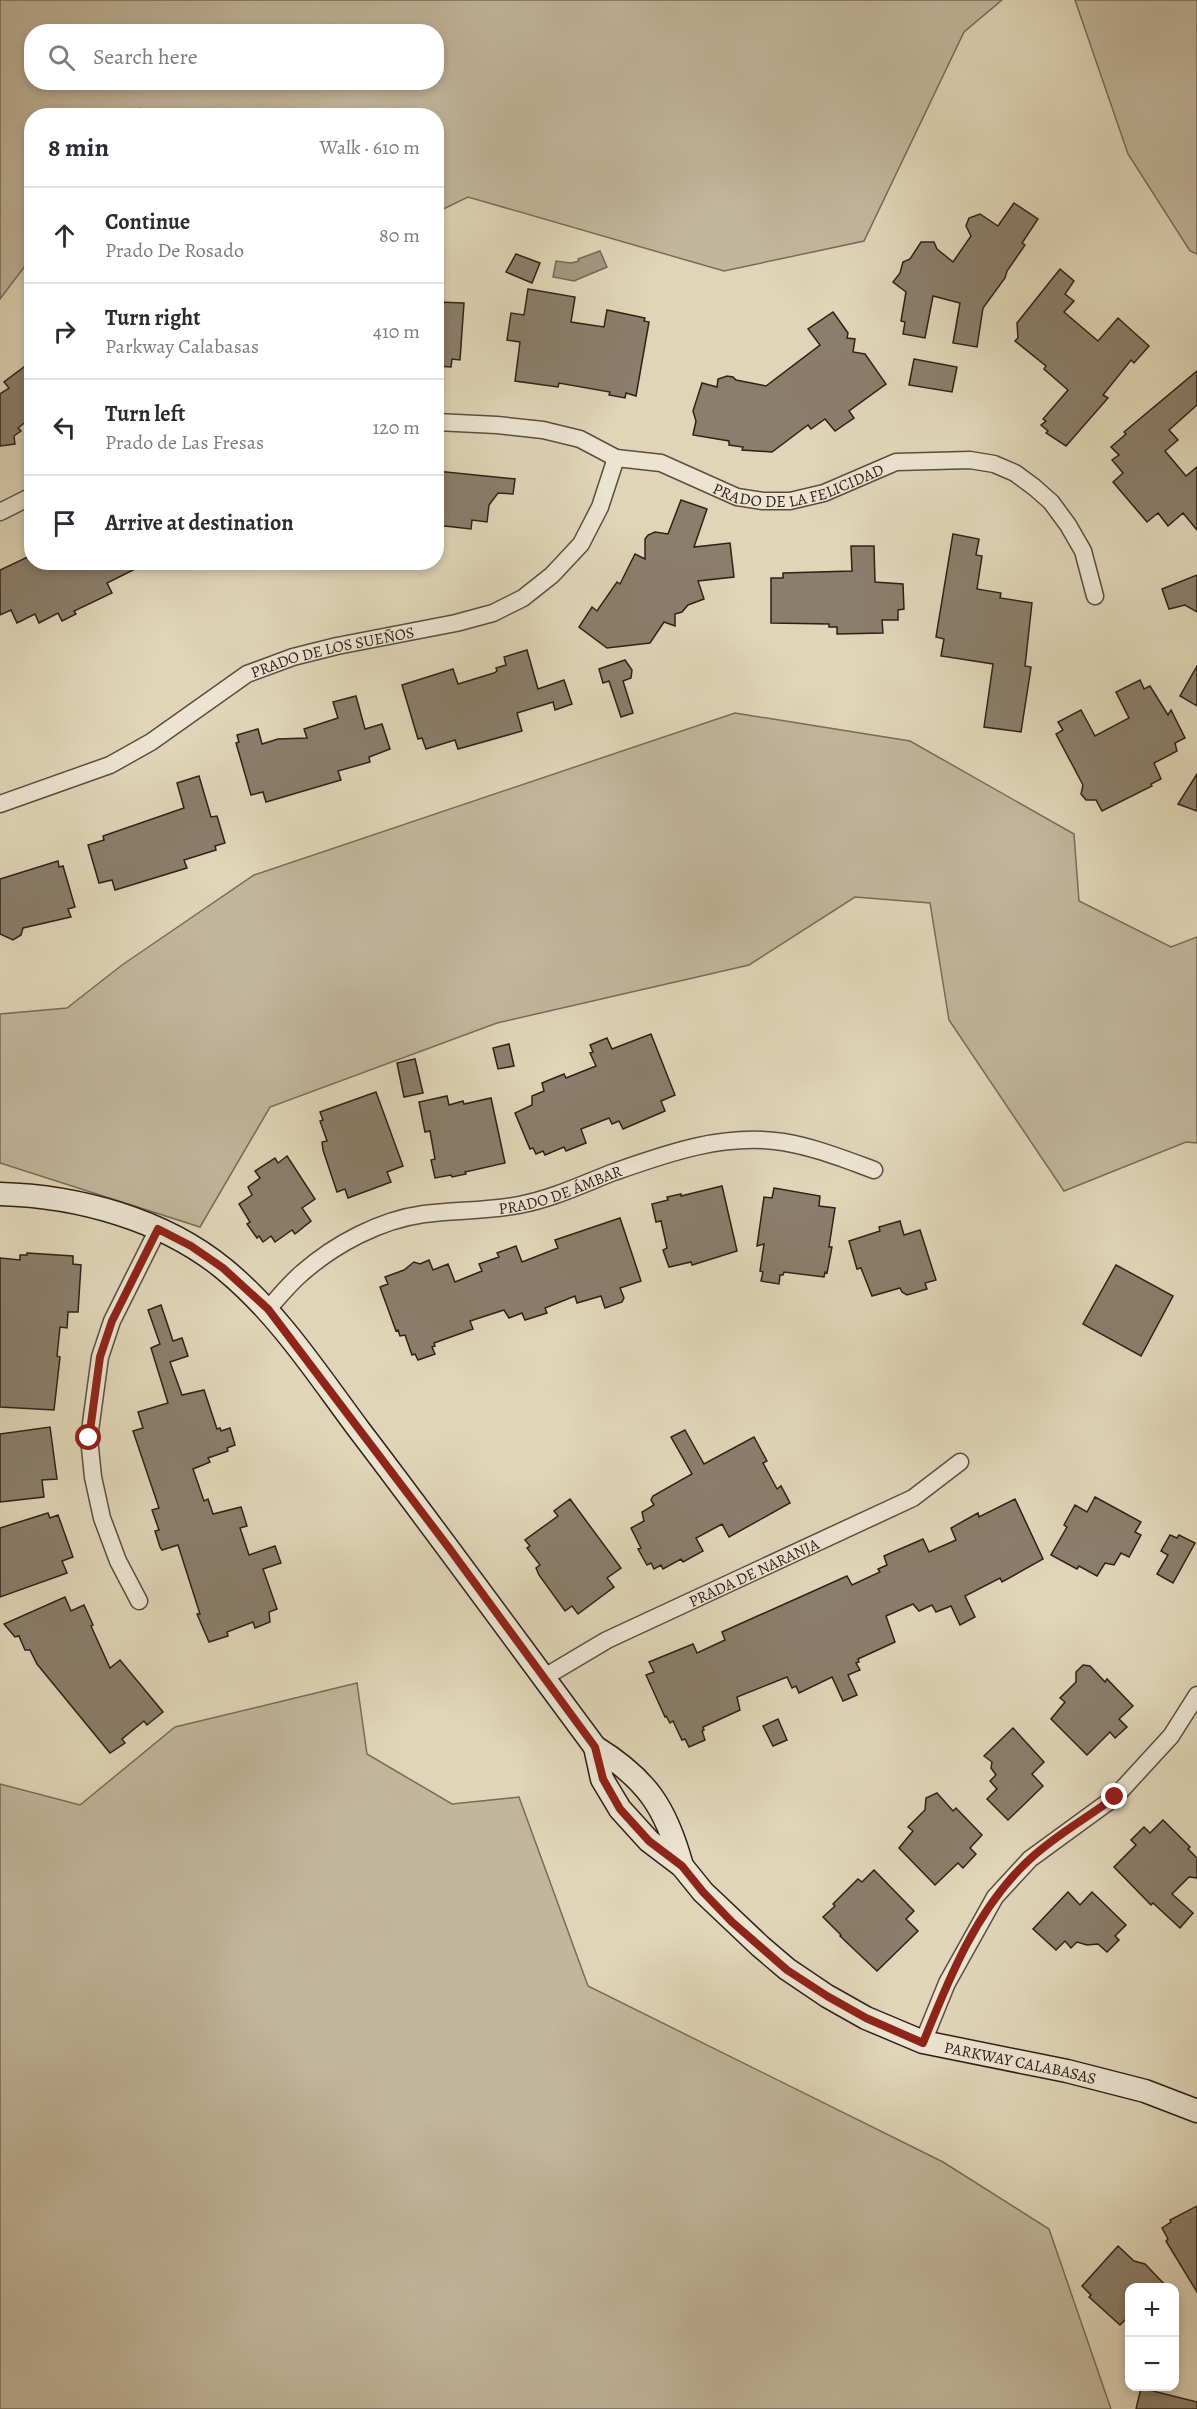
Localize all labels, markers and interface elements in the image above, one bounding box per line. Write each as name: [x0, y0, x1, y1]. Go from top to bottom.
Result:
search box: [24, 24, 444, 90]
icon: search: [45, 41, 78, 74]
text: Search here: [93, 42, 198, 72]
text: 8 min: [48, 130, 109, 165]
text: Walk · 610 m: [320, 134, 420, 161]
text: Continue: [105, 207, 190, 237]
icon: ahead: [48, 219, 81, 252]
text: 80 m: [379, 222, 420, 249]
text: Prado De Rosado: [105, 237, 244, 264]
text: Turn right: [105, 303, 201, 333]
icon: right: [48, 315, 81, 348]
text: 410 m: [373, 318, 420, 345]
text: Parkway Calabasas: [105, 333, 259, 360]
text: Turn left: [105, 399, 185, 429]
icon: left: [48, 411, 81, 444]
text: 120 m: [372, 414, 420, 441]
text: Prado de Las Fresas: [105, 429, 264, 456]
street label: PRADO DE LA FELICIDAD: [709, 459, 887, 513]
icon: arrive: [48, 507, 81, 540]
text: Arrive at destination: [105, 508, 294, 538]
street label: PRADO DE LOS SUEÑOS: [248, 621, 416, 684]
street label: PRADO DE ÁMBAR: [497, 1160, 625, 1220]
route start: [75, 1424, 101, 1450]
street label: PRADA DE NARANJA: [685, 1533, 823, 1613]
route end: [1101, 1783, 1127, 1809]
street label: PARKWAY CALABASAS: [942, 2037, 1098, 2090]
map controls: [1125, 2283, 1179, 2391]
button: +: [1125, 2283, 1179, 2337]
button: −: [1125, 2337, 1179, 2391]

